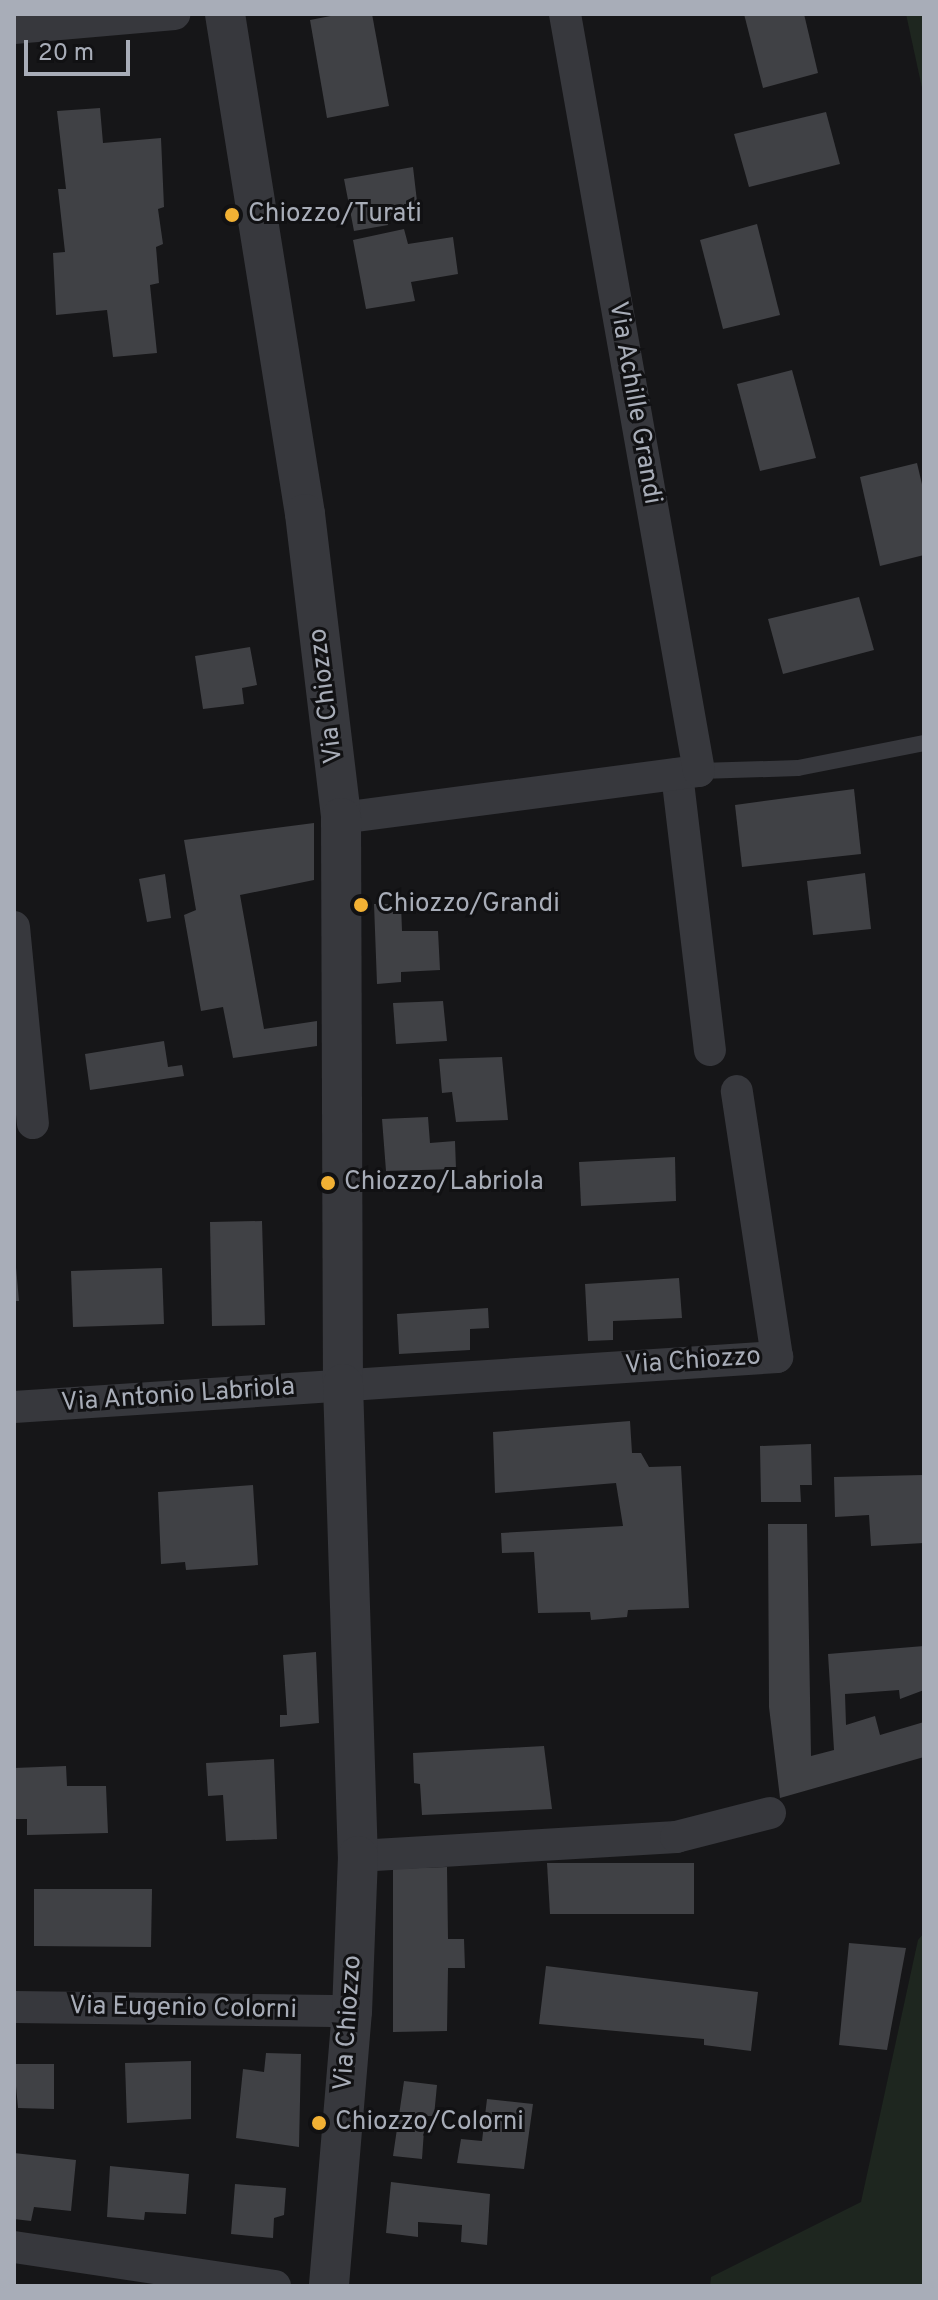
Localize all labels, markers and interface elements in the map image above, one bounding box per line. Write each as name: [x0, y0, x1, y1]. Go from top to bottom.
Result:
scale bar: [28, 24, 134, 74]
text: 20 m: [38, 39, 94, 69]
place label: Chiozzo/Turati: [248, 199, 422, 231]
marker: Chiozzo/Turati: [223, 206, 241, 224]
street label: Via Achille Grandi: [601, 299, 667, 507]
street label: Via Chiozzo: [303, 627, 351, 765]
place label: Chiozzo/Grandi: [377, 889, 560, 921]
marker: Chiozzo/Grandi: [352, 896, 370, 914]
place label: Chiozzo/Labriola: [344, 1167, 544, 1199]
marker: Chiozzo/Labriola: [319, 1174, 337, 1192]
street label: Via Chiozzo: [624, 1342, 762, 1382]
street label: Via Antonio Labriola: [60, 1372, 296, 1420]
street label: Via Chiozzo: [329, 1954, 369, 2092]
street label: Via Eugenio Colorni: [69, 1991, 297, 2027]
place label: Chiozzo/Colorni: [335, 2107, 524, 2139]
marker: Chiozzo/Colorni: [310, 2114, 328, 2132]

